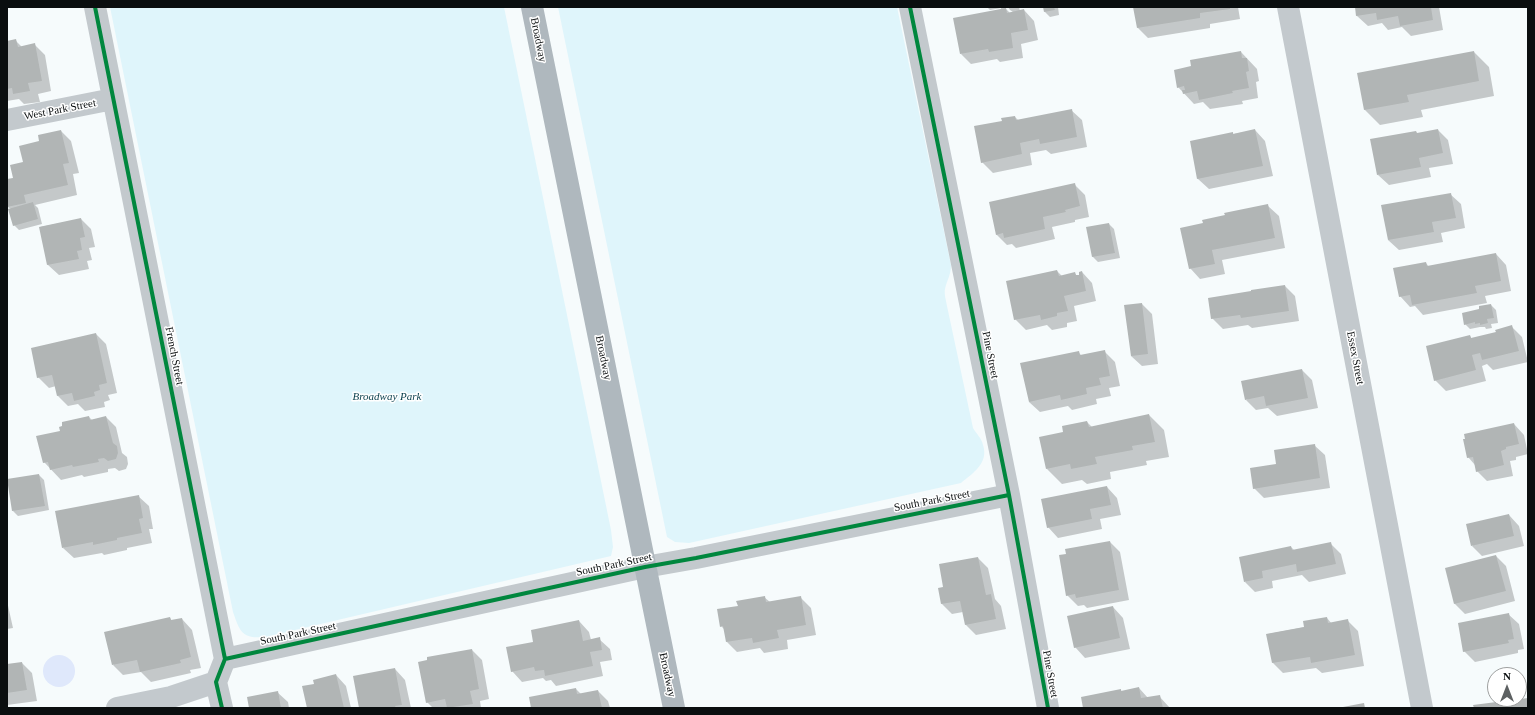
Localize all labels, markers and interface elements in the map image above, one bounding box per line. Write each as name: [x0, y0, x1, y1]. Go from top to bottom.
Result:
street label: Broadway: [527, 17, 549, 63]
street label: West Park Street: [23, 97, 97, 123]
street label: French Street: [162, 326, 186, 386]
street label: Pine Street: [979, 330, 1001, 380]
street label: Essex Street: [1343, 330, 1367, 386]
street label: Broadway: [592, 335, 614, 381]
park label: Broadway Park: [353, 390, 421, 404]
street label: South Park Street: [893, 487, 971, 515]
street label: South Park Street: [575, 551, 653, 579]
street label: South Park Street: [259, 620, 337, 648]
street label: Pine Street: [1039, 649, 1061, 699]
street label: Broadway: [656, 652, 678, 698]
north arrow: [1487, 667, 1527, 707]
text: N: [1503, 670, 1511, 682]

